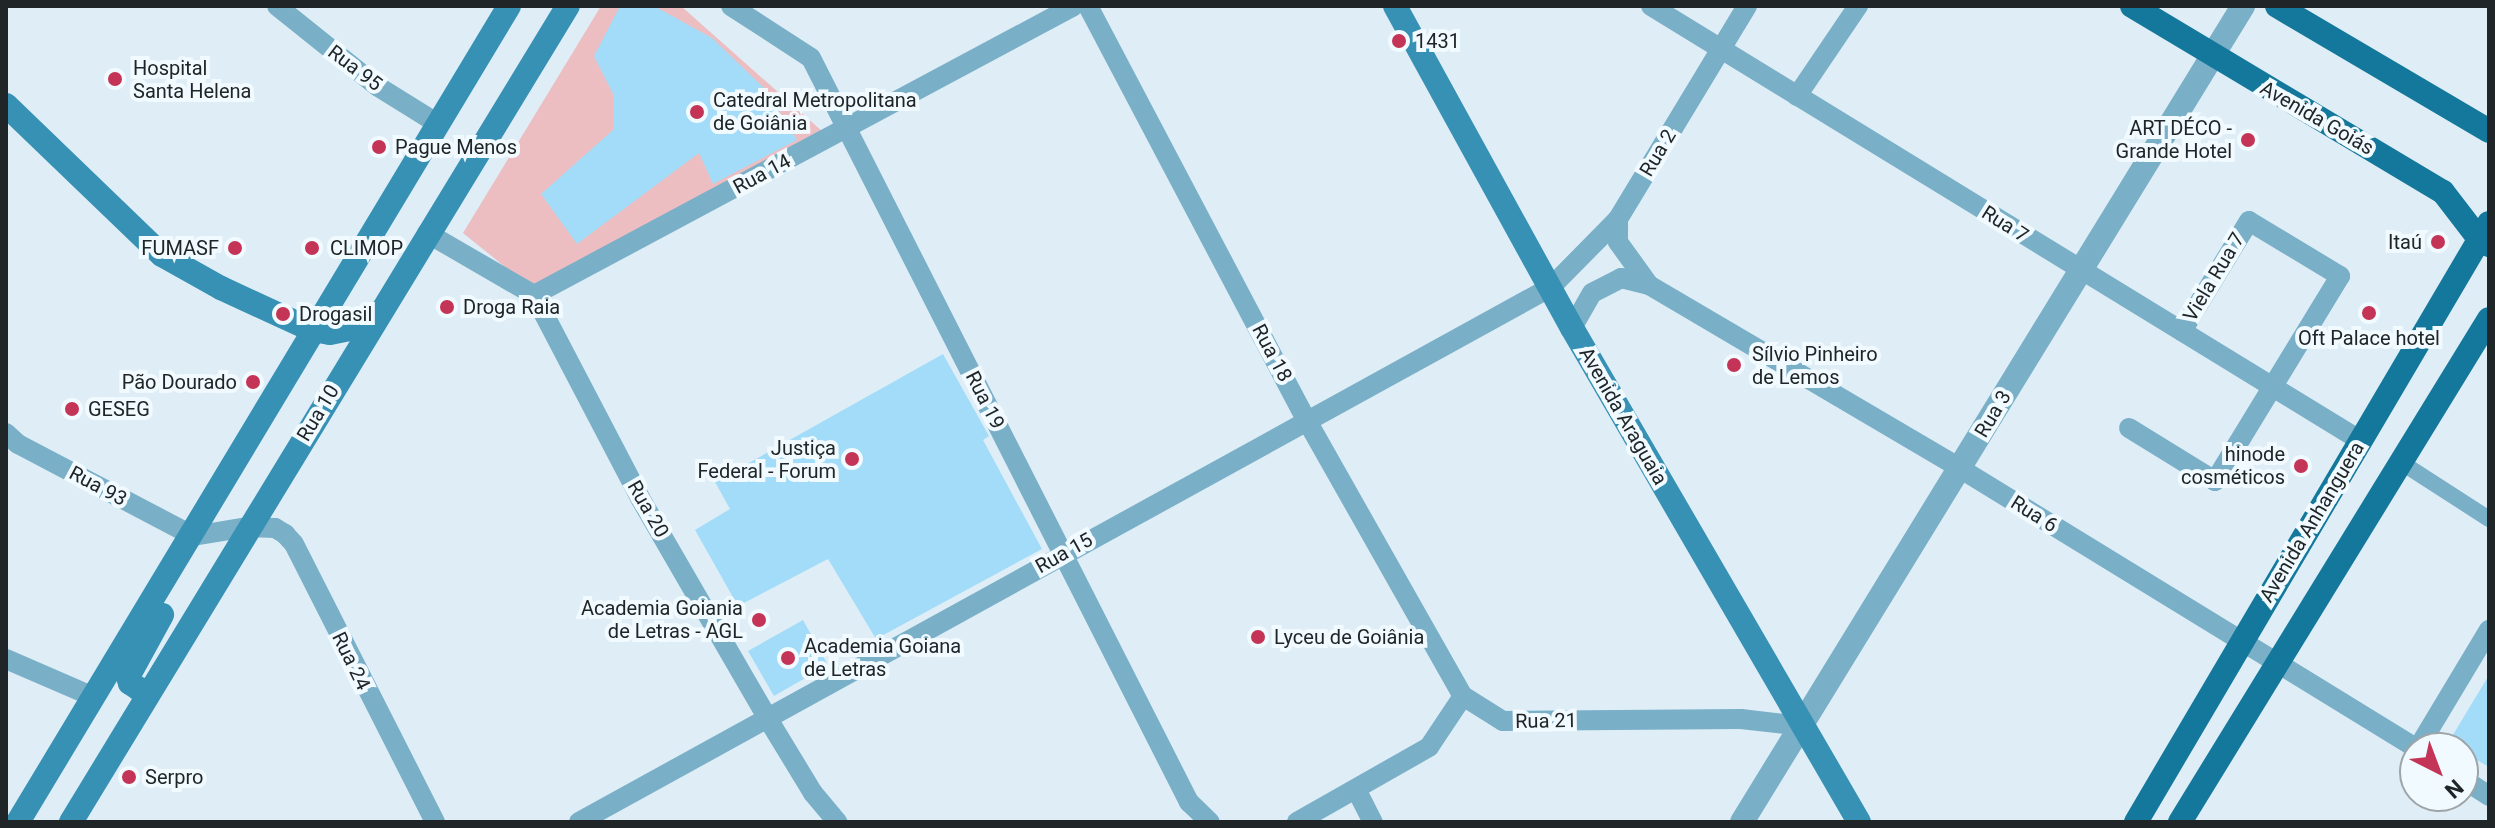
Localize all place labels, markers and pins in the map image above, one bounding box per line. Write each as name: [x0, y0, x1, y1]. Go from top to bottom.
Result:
place label: 1431: [1415, 29, 1460, 53]
marker: 1431: [1390, 32, 1408, 50]
place label: Hospital Santa Helena: [133, 56, 251, 103]
marker: Hospital Santa Helena: [104, 68, 126, 90]
place label: Catedral Metropolitana de Goiânia: [713, 88, 917, 135]
marker: Catedral Metropolitana de Goiânia: [688, 103, 706, 121]
place label: ART DÉCO - Grande Hotel: [2116, 116, 2232, 163]
marker: ART DÉCO - Grande Hotel: [2239, 131, 2257, 149]
place label: Pague Menos: [395, 135, 517, 159]
marker: Pague Menos: [370, 138, 388, 156]
place label: Itaú: [2388, 230, 2422, 254]
marker: Itaú: [2429, 233, 2447, 251]
place label: FUMASF: [141, 236, 219, 260]
place label: CLIMOP: [330, 236, 403, 260]
marker: CLIMOP: [301, 237, 323, 259]
marker: FUMASF: [226, 239, 244, 257]
place label: Droga Raia: [463, 295, 560, 319]
marker: Droga Raia: [438, 298, 456, 316]
place label: Drogasil: [299, 302, 372, 326]
marker: Oft Palace hotel: [2360, 304, 2378, 322]
marker: Drogasil: [274, 305, 292, 323]
place label: Oft Palace hotel: [2298, 326, 2440, 350]
place label: Sílvio Pinheiro de Lemos: [1752, 342, 1878, 389]
marker: Sílvio Pinheiro de Lemos: [1723, 354, 1745, 376]
place label: Pão Dourado: [122, 370, 237, 394]
marker: Pão Dourado: [244, 373, 262, 391]
place label: GESEG: [88, 397, 150, 421]
marker: GESEG: [63, 400, 81, 418]
place label: Justiça Federal - Forum: [697, 436, 836, 483]
place label: hinode cosméticos: [2181, 442, 2285, 489]
marker: Justiça Federal - Forum: [843, 450, 861, 468]
marker: hinode cosméticos: [2292, 457, 2310, 475]
place label: Academia Goiania de Letras - AGL: [581, 596, 743, 643]
marker: Academia Goiania de Letras - AGL: [750, 611, 768, 629]
place label: Lyceu de Goiânia: [1274, 625, 1424, 649]
marker: Lyceu de Goiânia: [1249, 628, 1267, 646]
place label: Academia Goiana de Letras: [804, 634, 961, 681]
marker: Academia Goiana de Letras: [779, 649, 797, 667]
place label: Serpro: [145, 765, 203, 789]
marker: Serpro: [120, 768, 138, 786]

